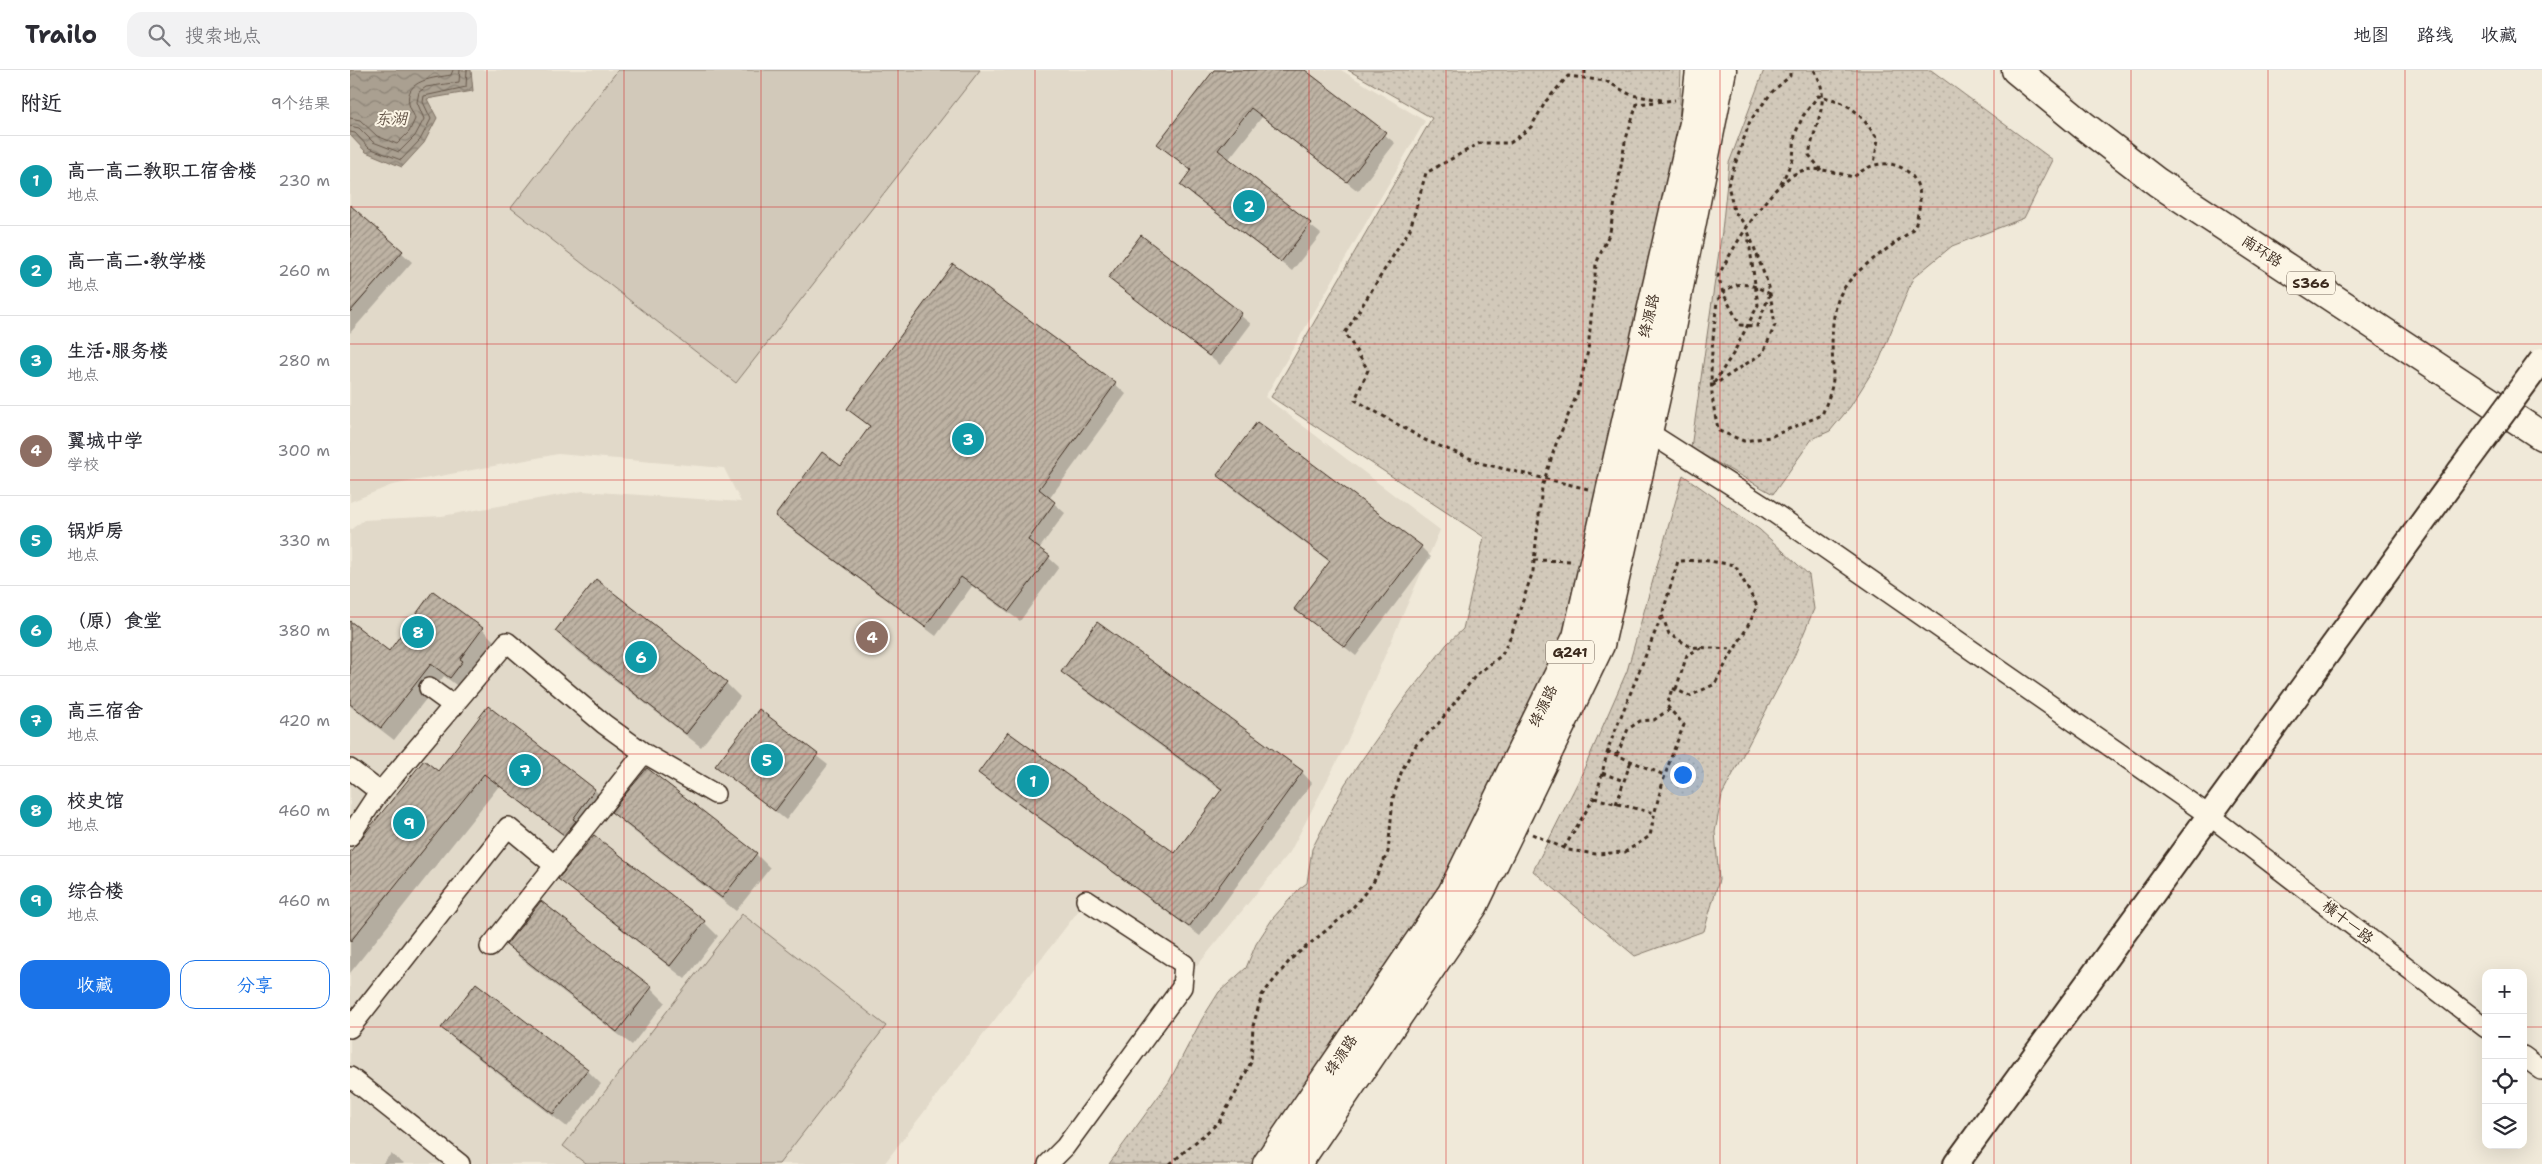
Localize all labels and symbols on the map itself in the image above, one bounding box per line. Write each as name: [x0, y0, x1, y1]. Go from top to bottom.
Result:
water label: 东湖: [375, 108, 409, 129]
pin: 2: [1233, 187, 1265, 225]
street label: 南环路: [2238, 230, 2286, 272]
road number: S366: [2287, 272, 2335, 294]
street label: 绛源路: [1634, 292, 1664, 340]
pin: 3: [952, 420, 984, 458]
pin: 8: [402, 613, 434, 651]
pin: 4: [856, 618, 888, 656]
pin: 6: [625, 638, 657, 676]
road number: G241: [1546, 640, 1594, 664]
street label: 绛源路: [1524, 681, 1562, 731]
pin: 5: [751, 741, 783, 779]
pin: 7: [509, 751, 541, 789]
pin: 1: [1017, 762, 1049, 800]
your location: [1670, 762, 1696, 788]
pin: 9: [393, 804, 425, 842]
street label: 横十一路: [2318, 896, 2378, 948]
street label: 绛源路: [1320, 1031, 1362, 1079]

